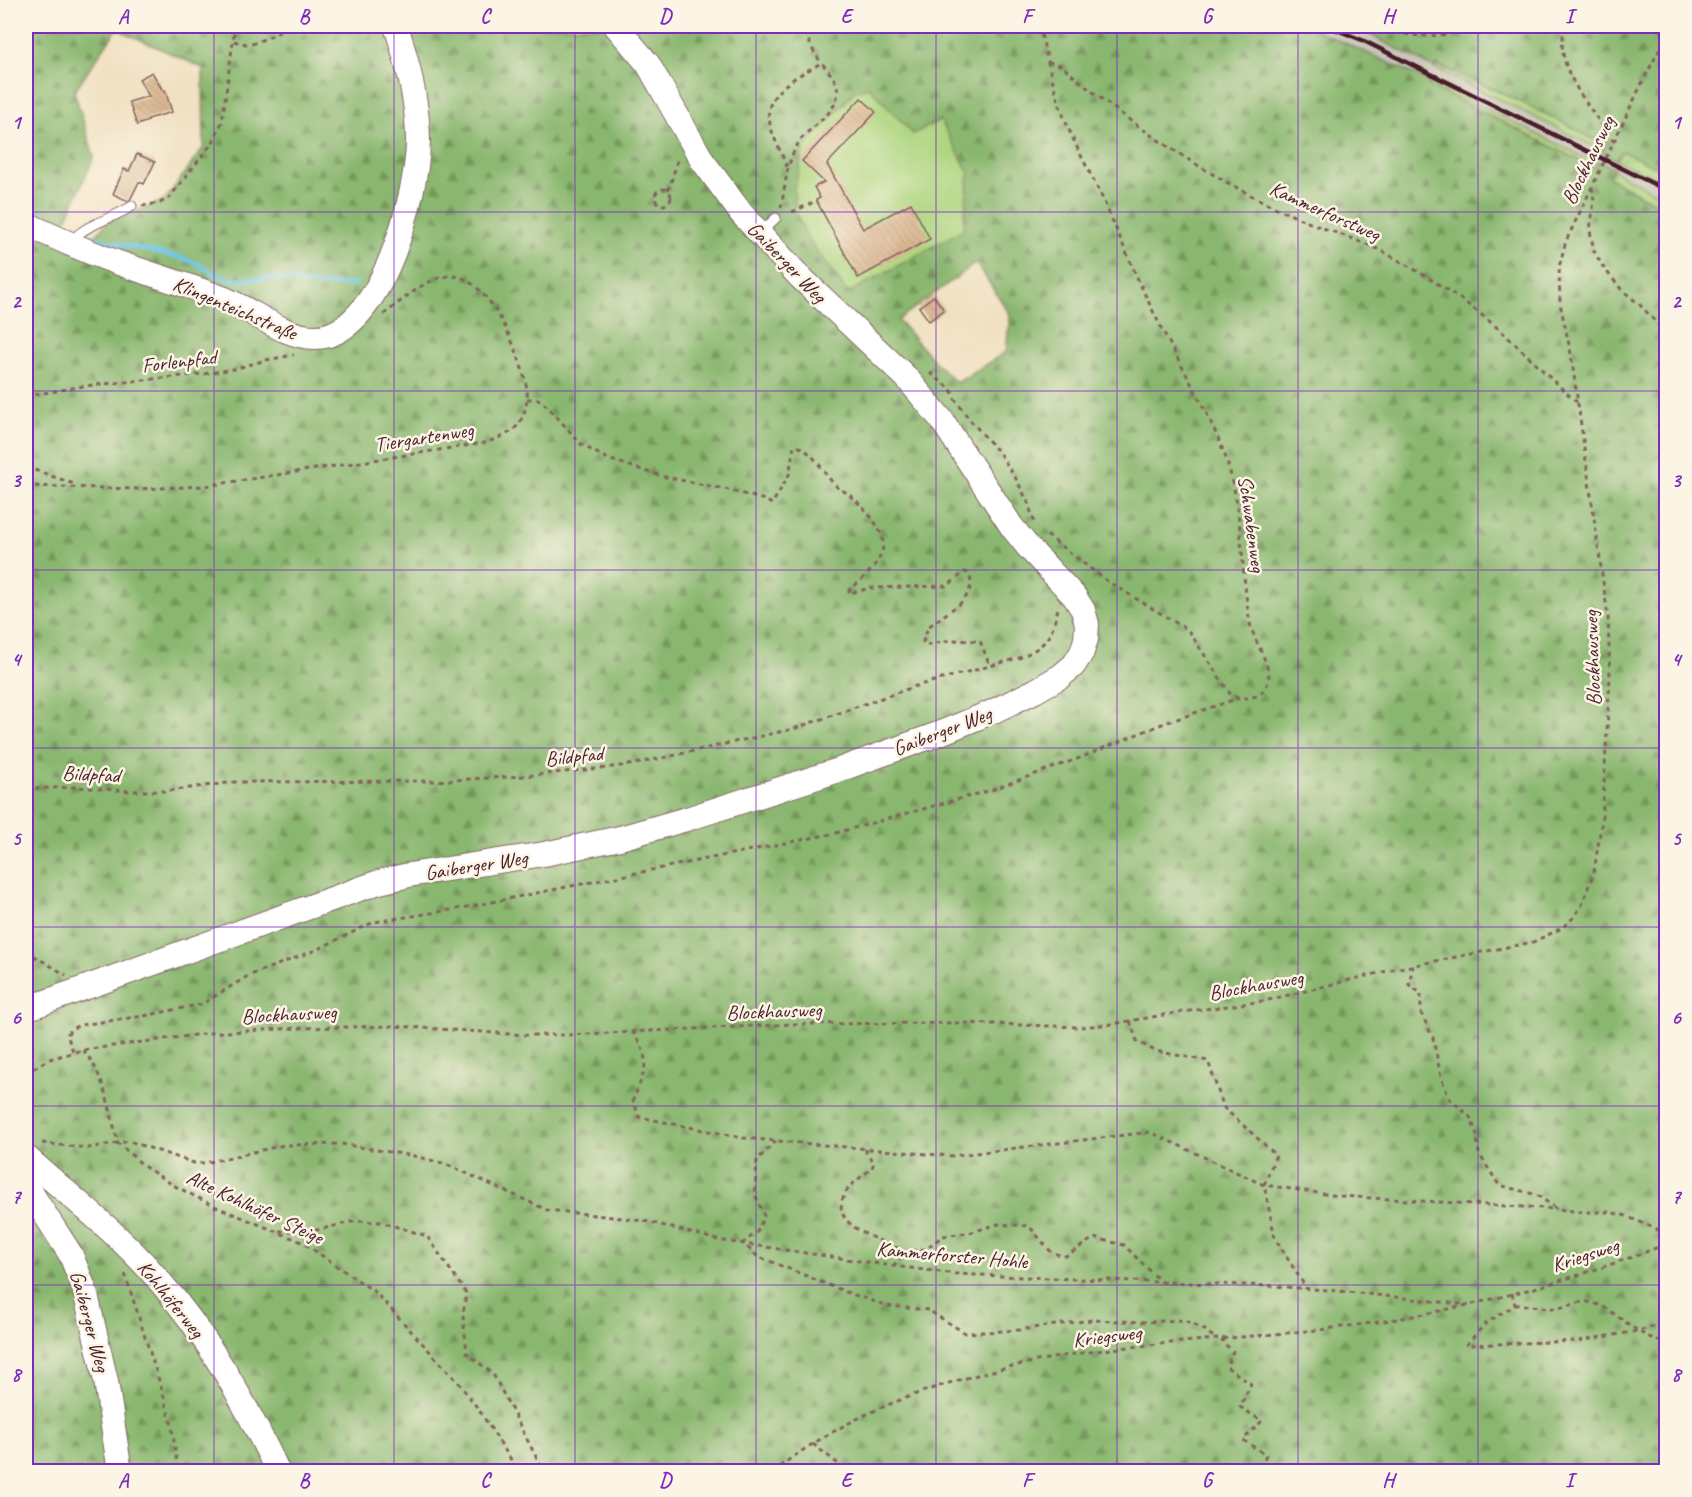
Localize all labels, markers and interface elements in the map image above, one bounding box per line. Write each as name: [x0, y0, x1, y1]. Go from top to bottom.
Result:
text: A: [118, 4, 130, 29]
text: B: [299, 4, 311, 29]
text: C: [480, 4, 492, 29]
text: D: [659, 4, 673, 29]
text: E: [841, 4, 855, 29]
text: F: [1022, 4, 1036, 29]
text: G: [1202, 4, 1215, 29]
text: H: [1382, 4, 1397, 29]
text: I: [1565, 4, 1578, 29]
text: 1: [12, 110, 23, 135]
street label: Blockhausweg: [1555, 110, 1621, 209]
text: 1: [1672, 110, 1683, 135]
street label: Kammerforstweg: [1266, 175, 1386, 248]
street label: Gaiberger Weg: [742, 216, 833, 309]
street label: Klingenteichstraße: [169, 270, 303, 347]
text: 2: [12, 289, 23, 314]
text: 2: [1672, 289, 1683, 314]
street label: Forlenpfad: [140, 343, 220, 378]
street label: Tiergartenweg: [373, 416, 477, 458]
text: 3: [12, 468, 23, 493]
text: 3: [1672, 468, 1683, 493]
street label: Schwabenweg: [1232, 474, 1272, 576]
street label: Blockhausweg: [1577, 608, 1607, 706]
text: 4: [12, 647, 24, 672]
text: 4: [1672, 647, 1684, 672]
street label: Gaiberger Weg: [889, 700, 996, 762]
street label: Bildpfad: [544, 740, 608, 772]
street label: Bildpfad: [62, 760, 124, 789]
text: 5: [12, 826, 23, 851]
text: 5: [1672, 826, 1683, 851]
street label: Gaiberger Weg: [423, 844, 531, 886]
street label: Blockhausweg: [1207, 964, 1307, 1006]
street label: Blockhausweg: [726, 996, 824, 1026]
street label: Blockhausweg: [241, 998, 339, 1029]
text: 6: [11, 1005, 22, 1030]
text: 6: [1671, 1005, 1682, 1030]
street label: Alte Kohlhöfer Steige: [183, 1164, 329, 1251]
text: 7: [12, 1184, 23, 1209]
text: 7: [1672, 1184, 1683, 1209]
street label: Kriegsweg: [1548, 1232, 1623, 1278]
street label: Kammerforster Hohle: [875, 1235, 1030, 1275]
street label: Kohlhöferweg: [132, 1255, 211, 1344]
street label: Gaiberger Weg: [64, 1268, 116, 1376]
street label: Kriegsweg: [1071, 1319, 1144, 1353]
text: 8: [12, 1362, 24, 1387]
text: 8: [1672, 1362, 1684, 1387]
text: A: [118, 1468, 130, 1493]
text: B: [299, 1468, 311, 1493]
text: C: [480, 1468, 492, 1493]
text: D: [659, 1468, 673, 1493]
text: E: [841, 1468, 855, 1493]
text: F: [1022, 1468, 1036, 1493]
text: G: [1202, 1468, 1215, 1493]
text: H: [1382, 1468, 1397, 1493]
text: I: [1565, 1468, 1578, 1493]

